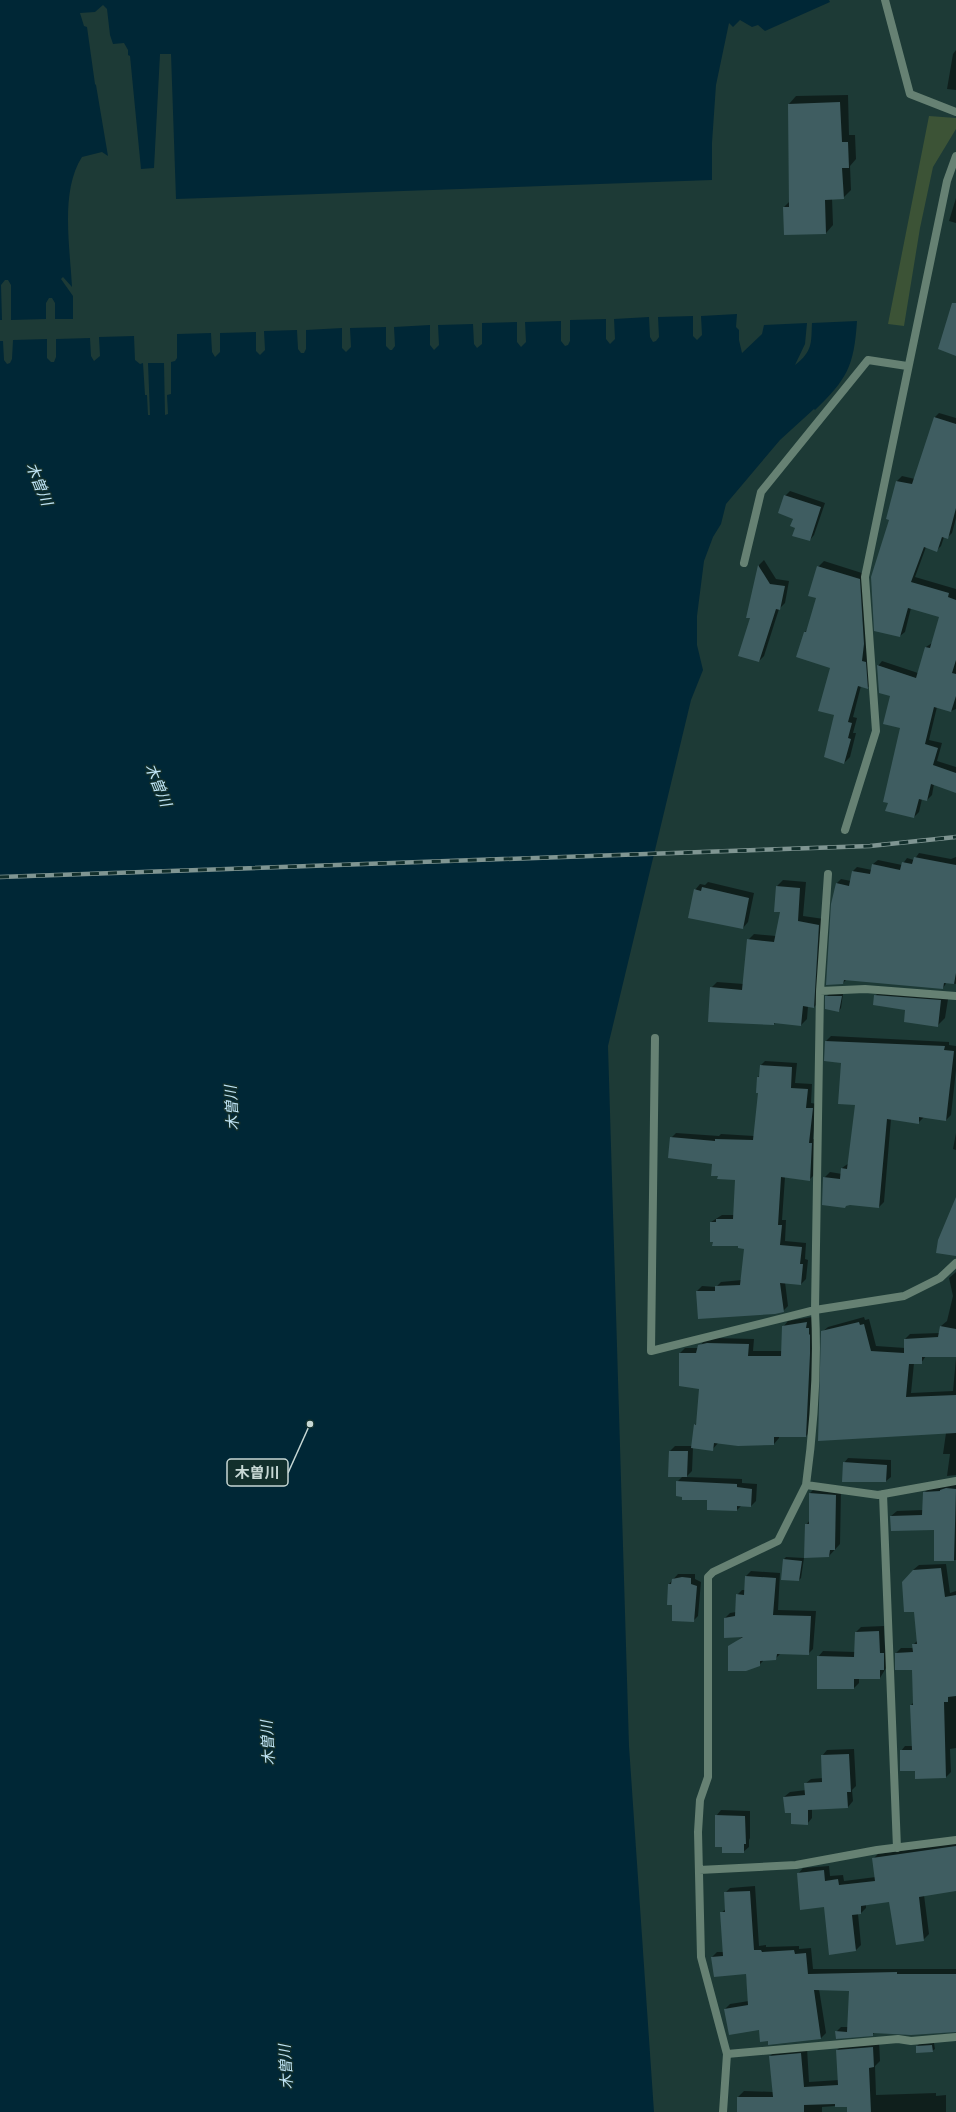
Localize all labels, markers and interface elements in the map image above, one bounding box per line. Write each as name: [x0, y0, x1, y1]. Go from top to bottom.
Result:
water label: 木曽川: [21, 459, 58, 510]
water label: 木曽川: [140, 760, 177, 811]
water label: 木曽川: [220, 1083, 243, 1131]
callout: 木曽川: [227, 1459, 288, 1486]
text: 木曽川: [234, 1462, 280, 1483]
water label: 木曽川: [256, 1718, 279, 1766]
water label: 木曽川: [274, 2042, 297, 2090]

